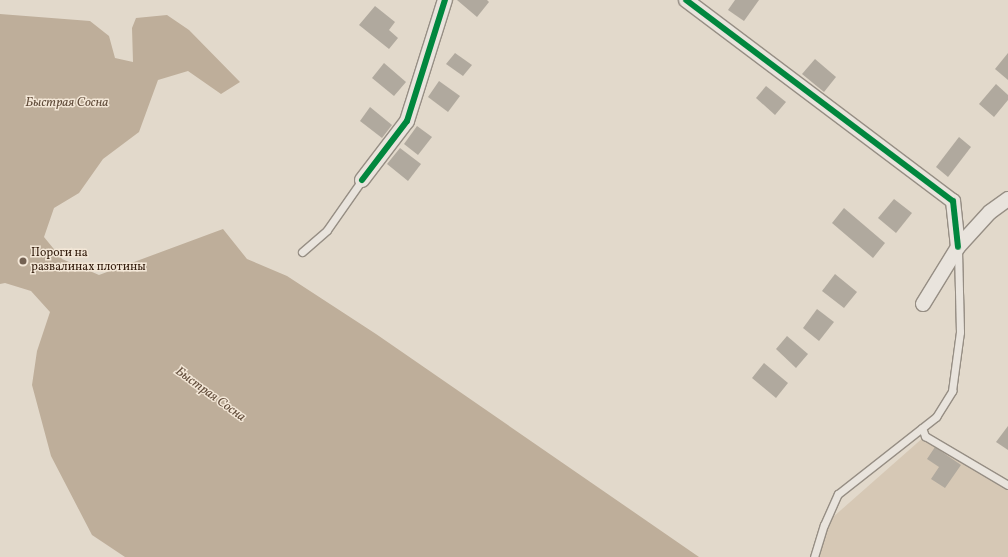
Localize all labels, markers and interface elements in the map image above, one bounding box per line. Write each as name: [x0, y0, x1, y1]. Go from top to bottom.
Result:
water label: Быстрая Сосна: [26, 95, 108, 111]
place label: Пороги на развалинах плотины: [31, 247, 146, 275]
marker: Пороги на развалинах плотины: [18, 256, 28, 266]
water label: Быстрая Сосна: [172, 364, 248, 426]

